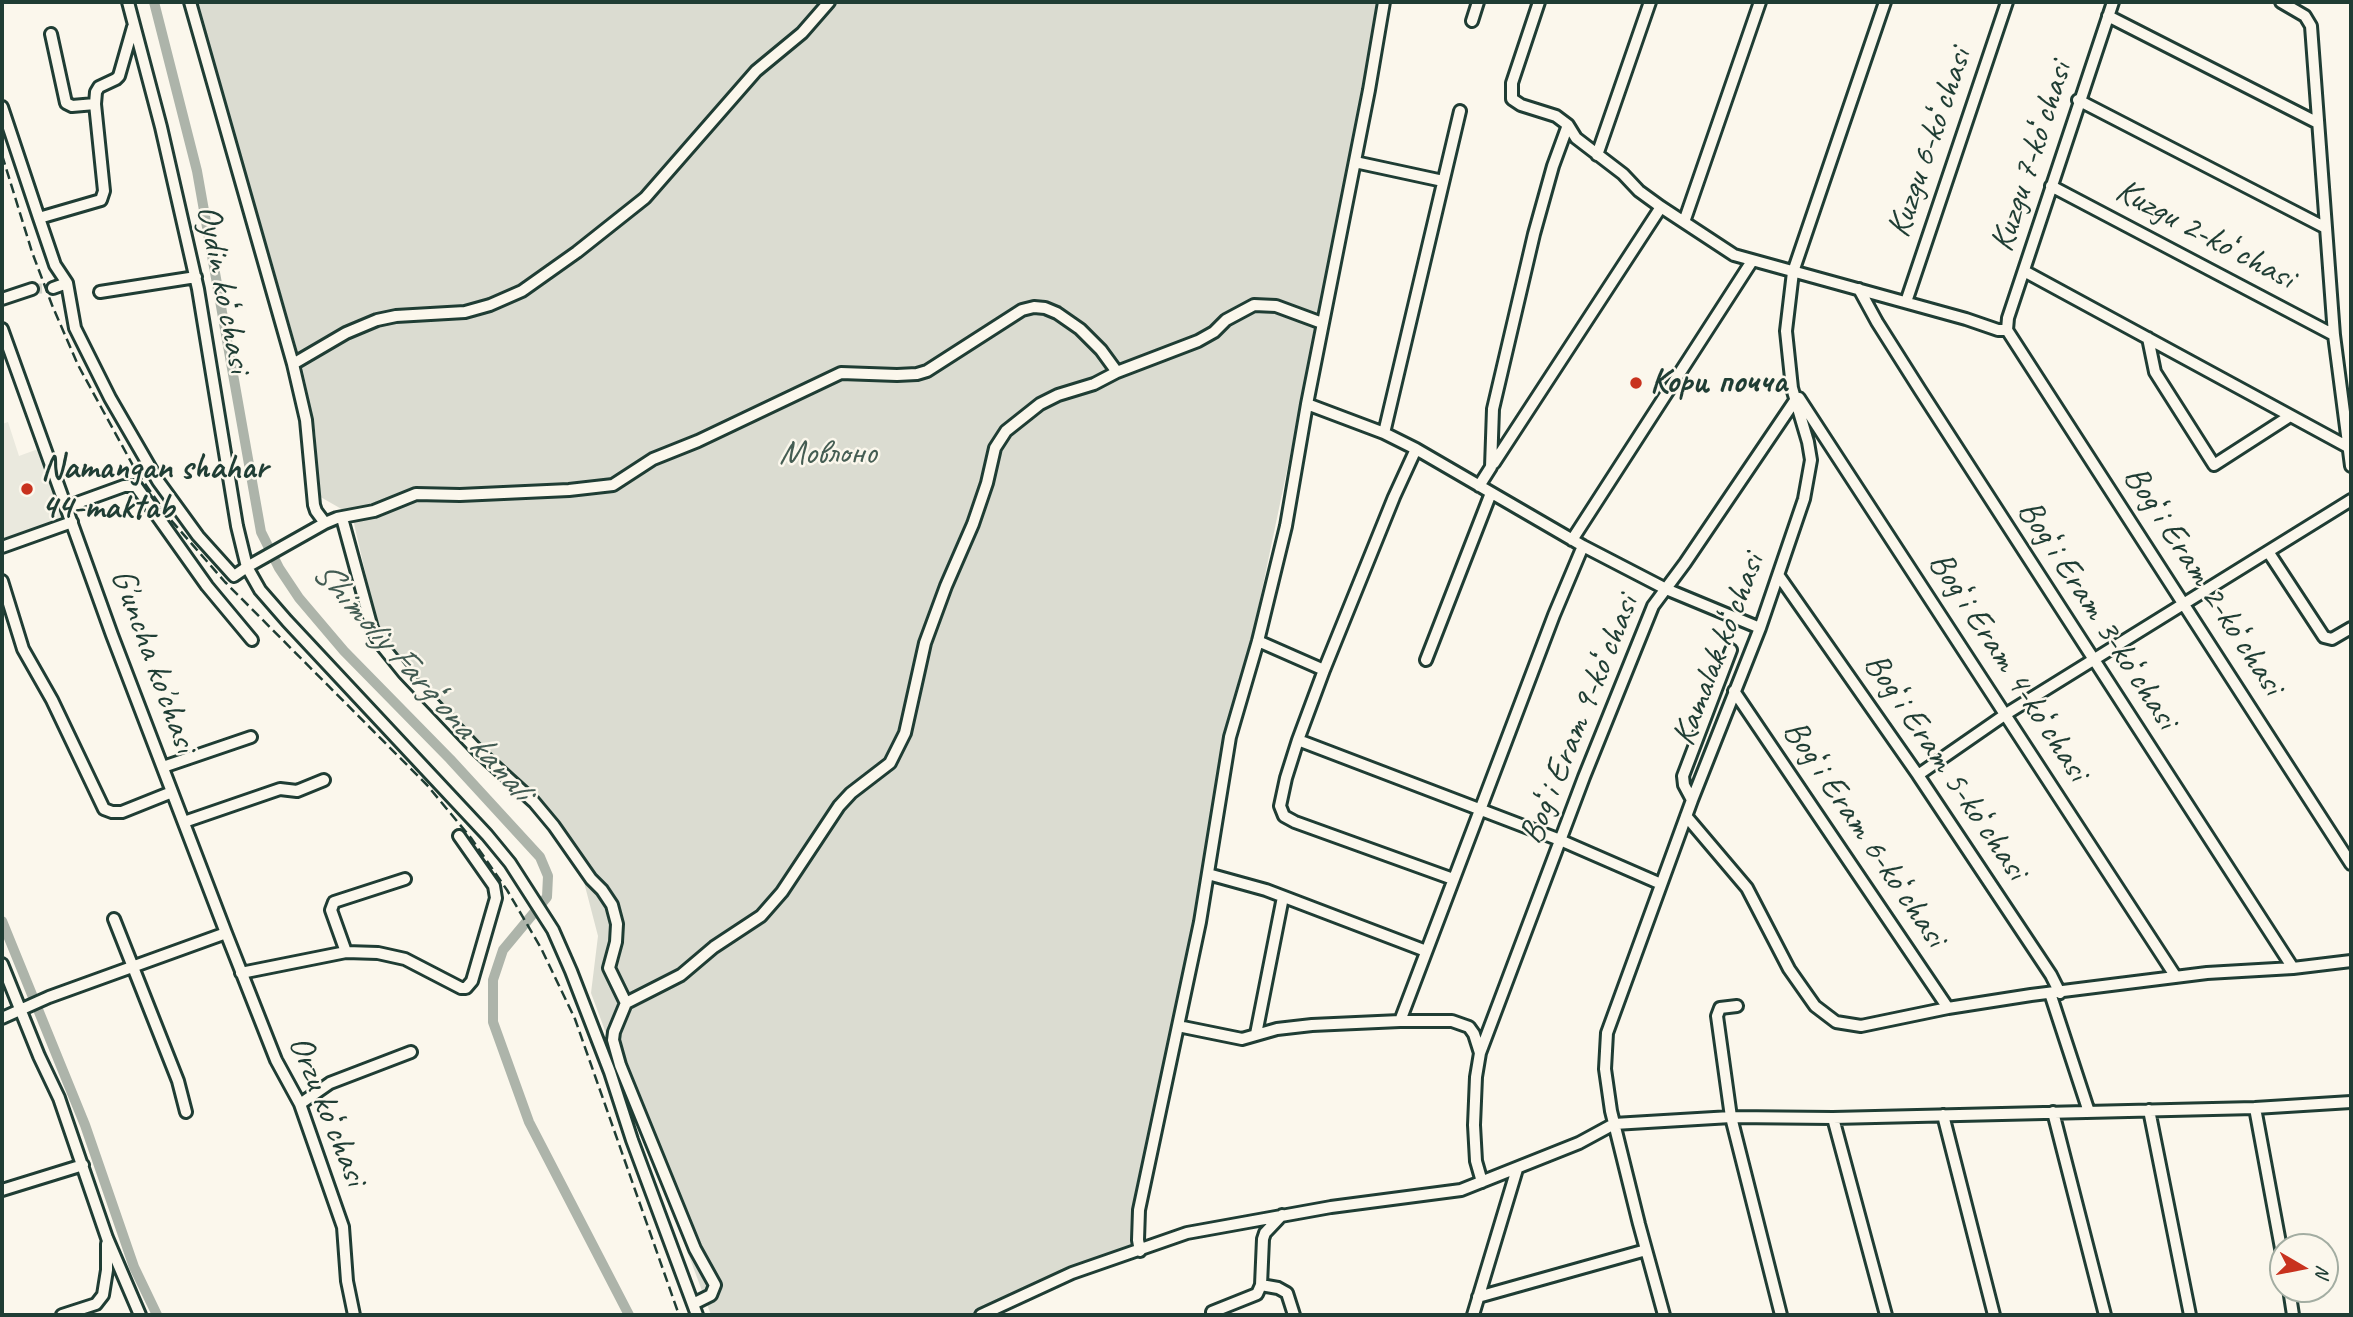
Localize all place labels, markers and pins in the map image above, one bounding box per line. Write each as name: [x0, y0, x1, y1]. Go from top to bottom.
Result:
place label: Кори почча: [1650, 362, 1787, 404]
marker: Кори почча: [1628, 375, 1644, 391]
place label: Namangan shahar 44-maktab: [41, 448, 268, 530]
marker: Namangan shahar 44-maktab: [19, 481, 35, 497]

